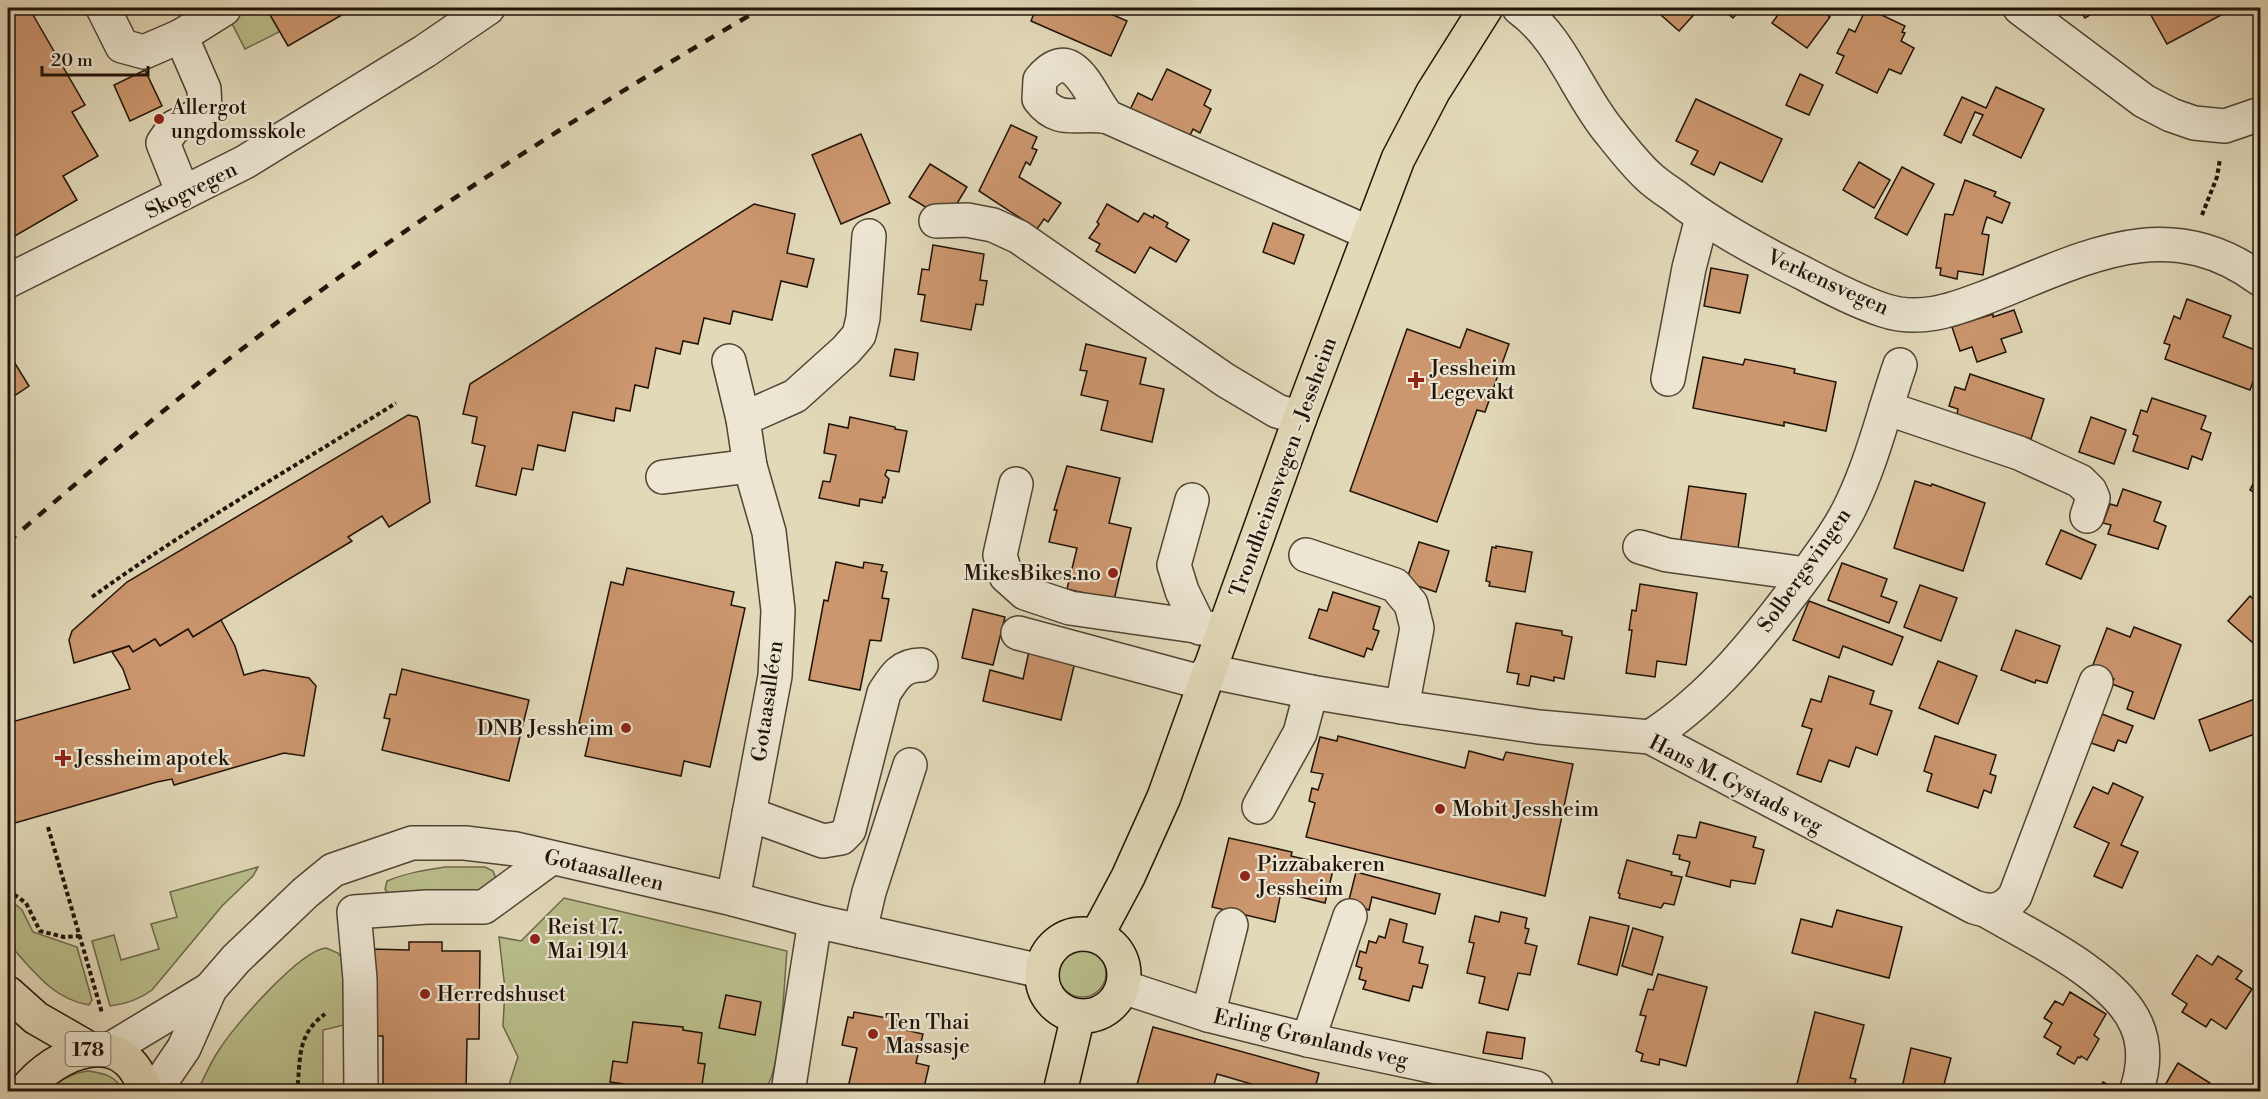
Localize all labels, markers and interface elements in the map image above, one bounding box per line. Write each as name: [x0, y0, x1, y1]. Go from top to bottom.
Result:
scale bar: [42, 39, 148, 77]
text: 20 m: [51, 49, 93, 72]
place label: Allergot ungdomsskole: [170, 95, 306, 145]
marker: Allergot ungdomsskole: [152, 112, 166, 126]
street label: Skogvegen: [141, 156, 242, 225]
street label: Verkensvegen: [1762, 244, 1893, 322]
street label: Trondheimsvegen - Jessheim: [1225, 334, 1343, 601]
place label: Jessheim Legevakt: [1429, 356, 1516, 406]
marker: Jessheim Legevakt: [1407, 371, 1425, 389]
street label: Solbergsvingen: [1752, 503, 1858, 638]
place label: MikesBikes.no: [964, 561, 1101, 587]
marker: MikesBikes.no: [1106, 566, 1120, 580]
street label: Gotaasalléen: [747, 638, 789, 763]
place label: DNB Jessheim: [477, 716, 614, 742]
marker: DNB Jessheim: [619, 721, 633, 735]
street label: Hans M. Gystads veg: [1644, 730, 1827, 840]
place label: Jessheim apotek: [74, 746, 230, 772]
marker: Jessheim apotek: [56, 751, 70, 765]
place label: Mobit Jessheim: [1452, 797, 1599, 823]
marker: Mobit Jessheim: [1433, 802, 1447, 816]
street label: Gotaasalleen: [541, 845, 667, 897]
place label: Pizzabakeren Jessheim: [1256, 852, 1386, 902]
marker: Pizzabakeren Jessheim: [1238, 869, 1252, 883]
place label: Reist 17. Mai 1914: [547, 915, 629, 965]
marker: Reist 17. Mai 1914: [528, 932, 542, 946]
place label: Herredshuset: [437, 982, 567, 1008]
marker: Herredshuset: [418, 987, 432, 1001]
street label: Erling Grønlands veg: [1211, 1004, 1411, 1074]
place label: Ten Thai Massasje: [885, 1010, 970, 1060]
marker: Ten Thai Massasje: [866, 1027, 880, 1041]
road number: 178: [66, 1032, 110, 1066]

